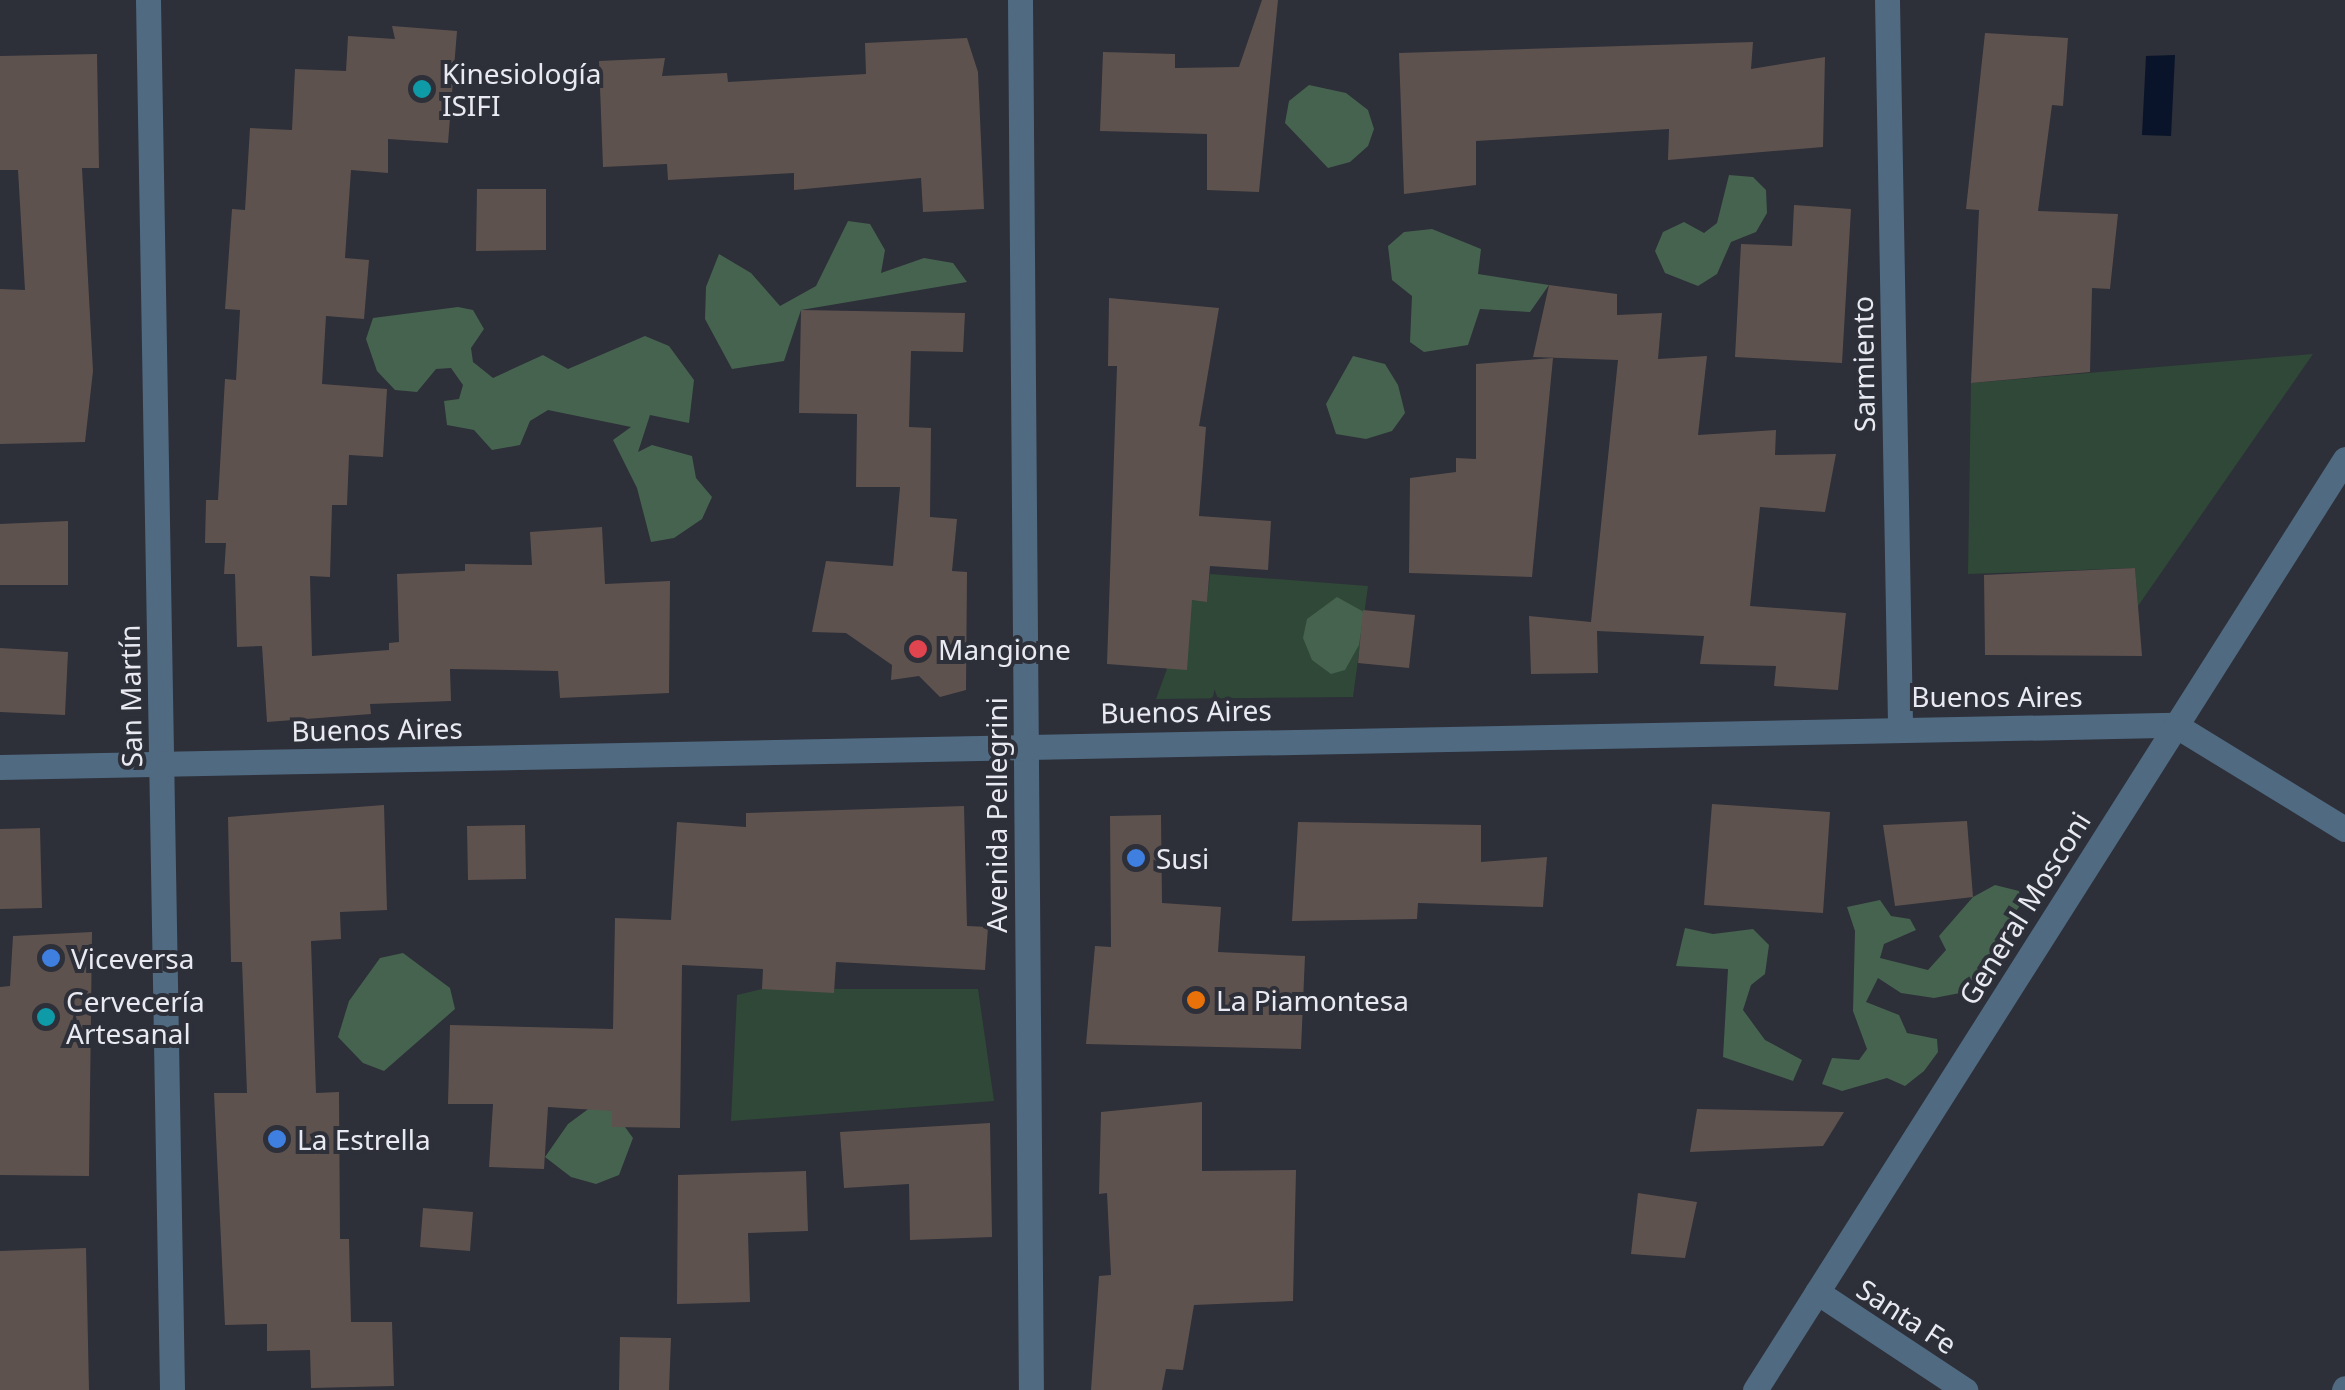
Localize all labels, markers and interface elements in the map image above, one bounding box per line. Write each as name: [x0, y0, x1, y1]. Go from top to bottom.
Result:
place label: Kinesiología ISIFI: [442, 56, 602, 122]
marker: Kinesiología ISIFI: [411, 78, 433, 100]
street label: Sarmiento: [1845, 296, 1881, 432]
street label: San Martín: [112, 624, 148, 768]
place label: Mangione: [938, 632, 1071, 666]
marker: Mangione: [907, 638, 929, 660]
street label: Buenos Aires: [1911, 679, 2083, 713]
street label: Buenos Aires: [1100, 693, 1272, 729]
street label: Avenida Pellegrini: [979, 697, 1013, 933]
street label: Buenos Aires: [291, 711, 463, 747]
street label: General Mosconi: [1951, 805, 2097, 1011]
place label: Susi: [1156, 841, 1209, 875]
marker: Susi: [1125, 847, 1147, 869]
place label: Viceversa: [71, 941, 194, 975]
marker: Viceversa: [40, 947, 62, 969]
place label: La Piamontesa: [1216, 983, 1409, 1017]
place label: Cervecería Artesanal: [66, 984, 205, 1050]
marker: La Piamontesa: [1185, 989, 1207, 1011]
marker: Cervecería Artesanal: [35, 1006, 57, 1028]
place label: La Estrella: [297, 1122, 431, 1156]
marker: La Estrella: [266, 1128, 288, 1150]
street label: Santa Fe: [1851, 1271, 1963, 1361]

